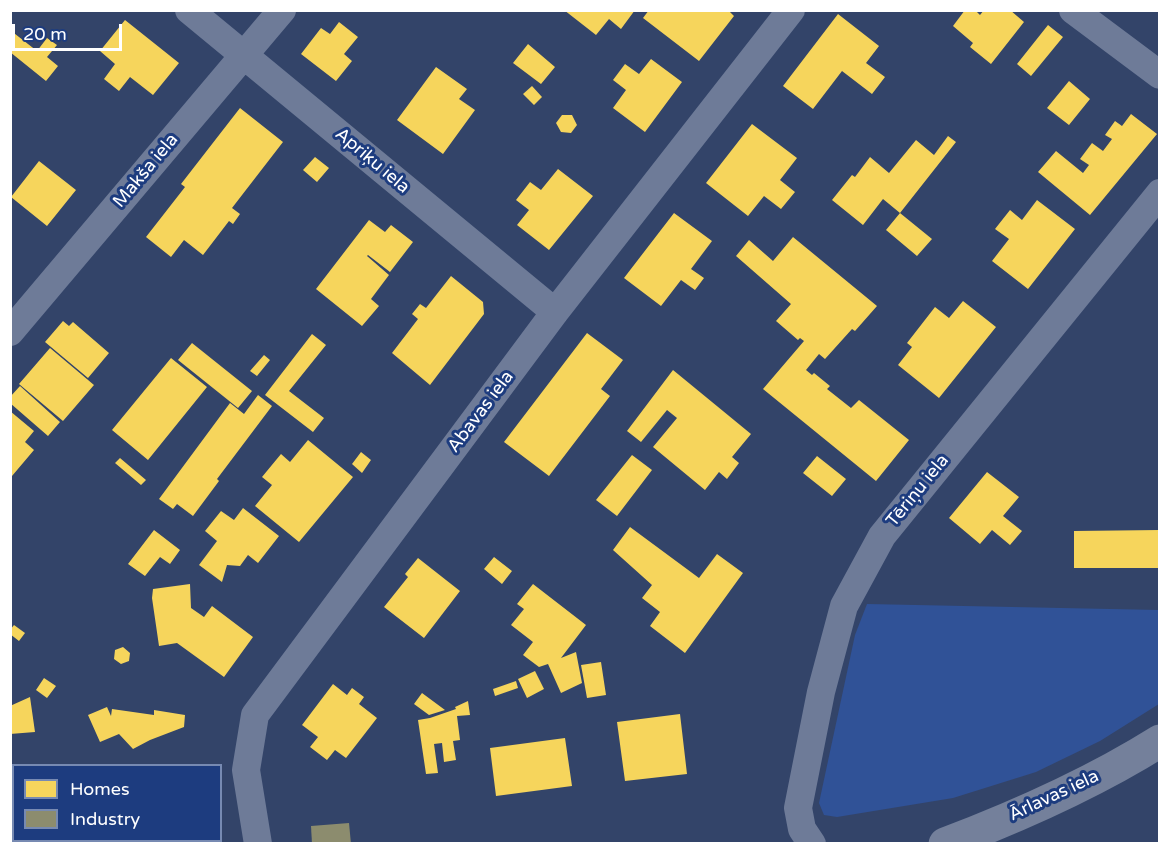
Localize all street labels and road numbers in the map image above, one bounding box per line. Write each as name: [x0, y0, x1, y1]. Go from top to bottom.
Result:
street label: Apriķu iela: [330, 124, 414, 198]
street label: Makša iela: [109, 130, 183, 212]
street label: Abavas iela: [443, 367, 519, 457]
street label: Tēriņu iela: [882, 450, 954, 532]
street label: Ārlavas iela: [1006, 766, 1102, 826]

